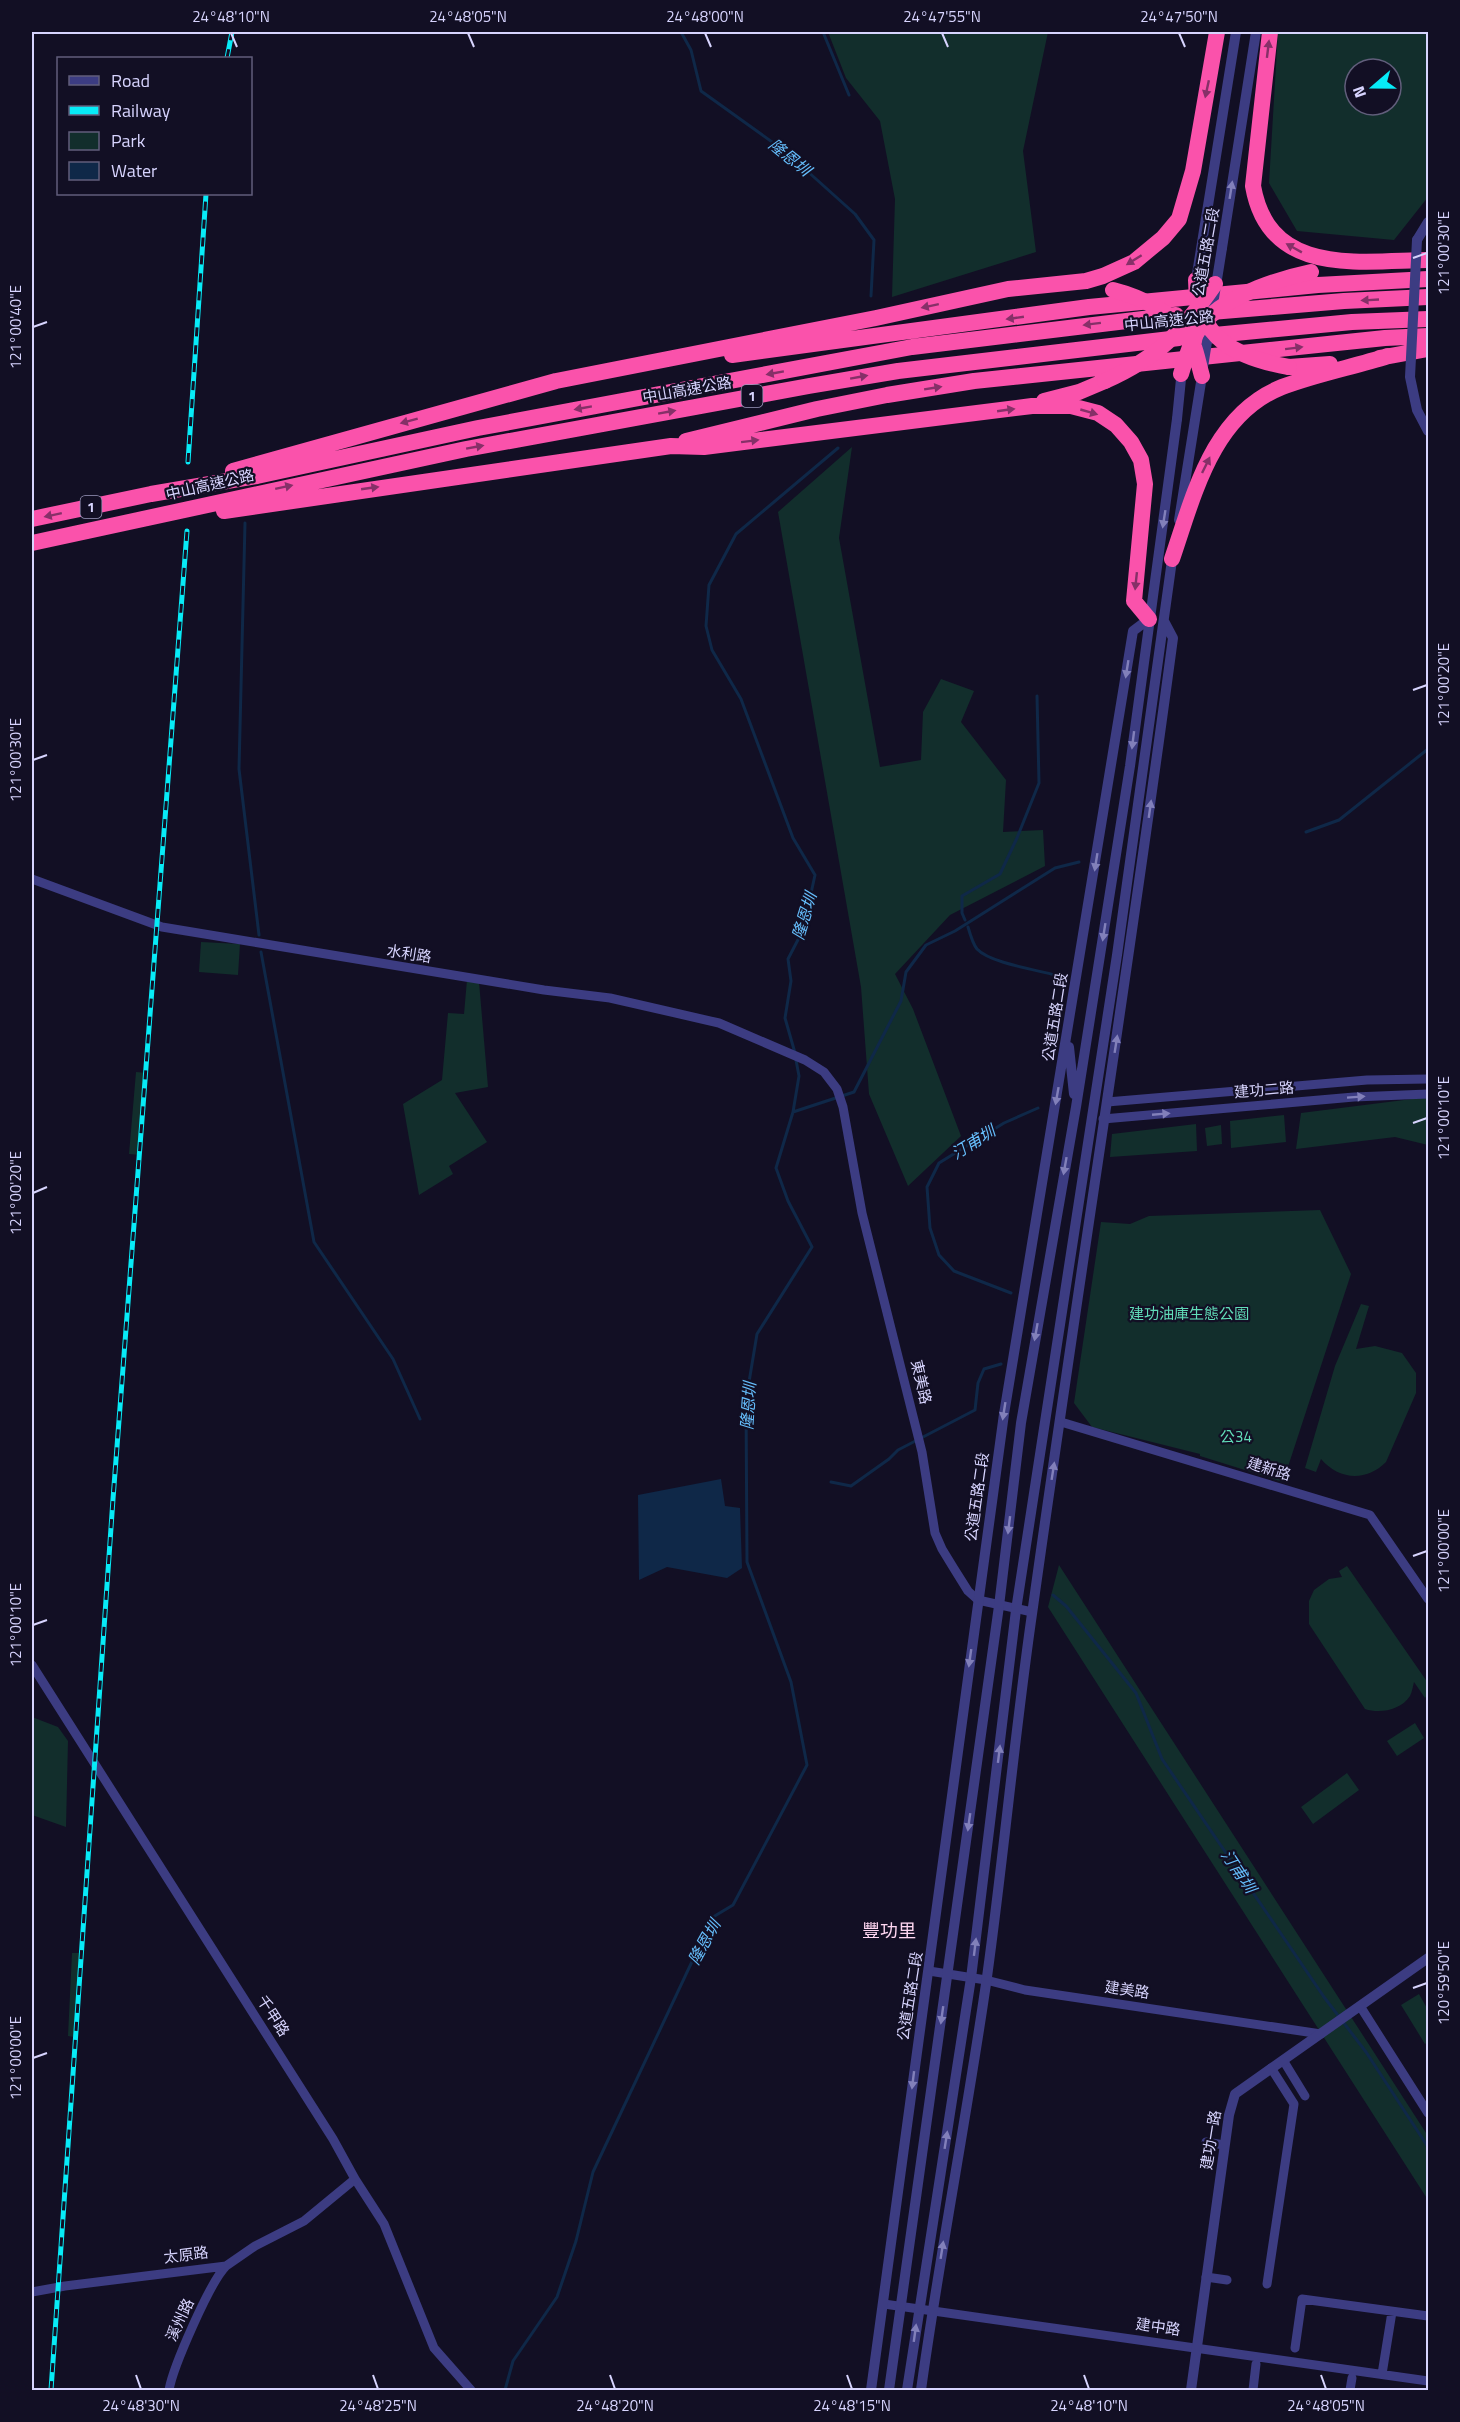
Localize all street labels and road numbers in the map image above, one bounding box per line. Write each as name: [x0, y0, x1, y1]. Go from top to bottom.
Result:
street label: 公道五路二段: [1186, 206, 1225, 298]
street label: 中山高速公路: [1123, 304, 1215, 337]
street label: 中山高速公路: [641, 370, 733, 409]
road number: 1: [742, 385, 762, 407]
street label: 中山高速公路: [163, 463, 256, 506]
road number: 1: [80, 496, 101, 518]
street label: 水利路: [385, 939, 433, 968]
street label: 公道五路二段: [1036, 971, 1073, 1063]
street label: 建功二路: [1233, 1075, 1295, 1104]
street label: 東美路: [905, 1357, 938, 1406]
street label: 公道五路二段: [959, 1451, 994, 1543]
street label: 建新路: [1244, 1451, 1294, 1486]
street label: 公道五路二段: [891, 1950, 928, 2042]
street label: 建美路: [1103, 1975, 1151, 2004]
street label: 千甲路: [252, 1991, 295, 2041]
street label: 建功一路: [1194, 2108, 1227, 2171]
street label: 太原路: [162, 2240, 210, 2269]
street label: 溪州路: [160, 2295, 199, 2345]
street label: 建中路: [1134, 2312, 1182, 2341]

